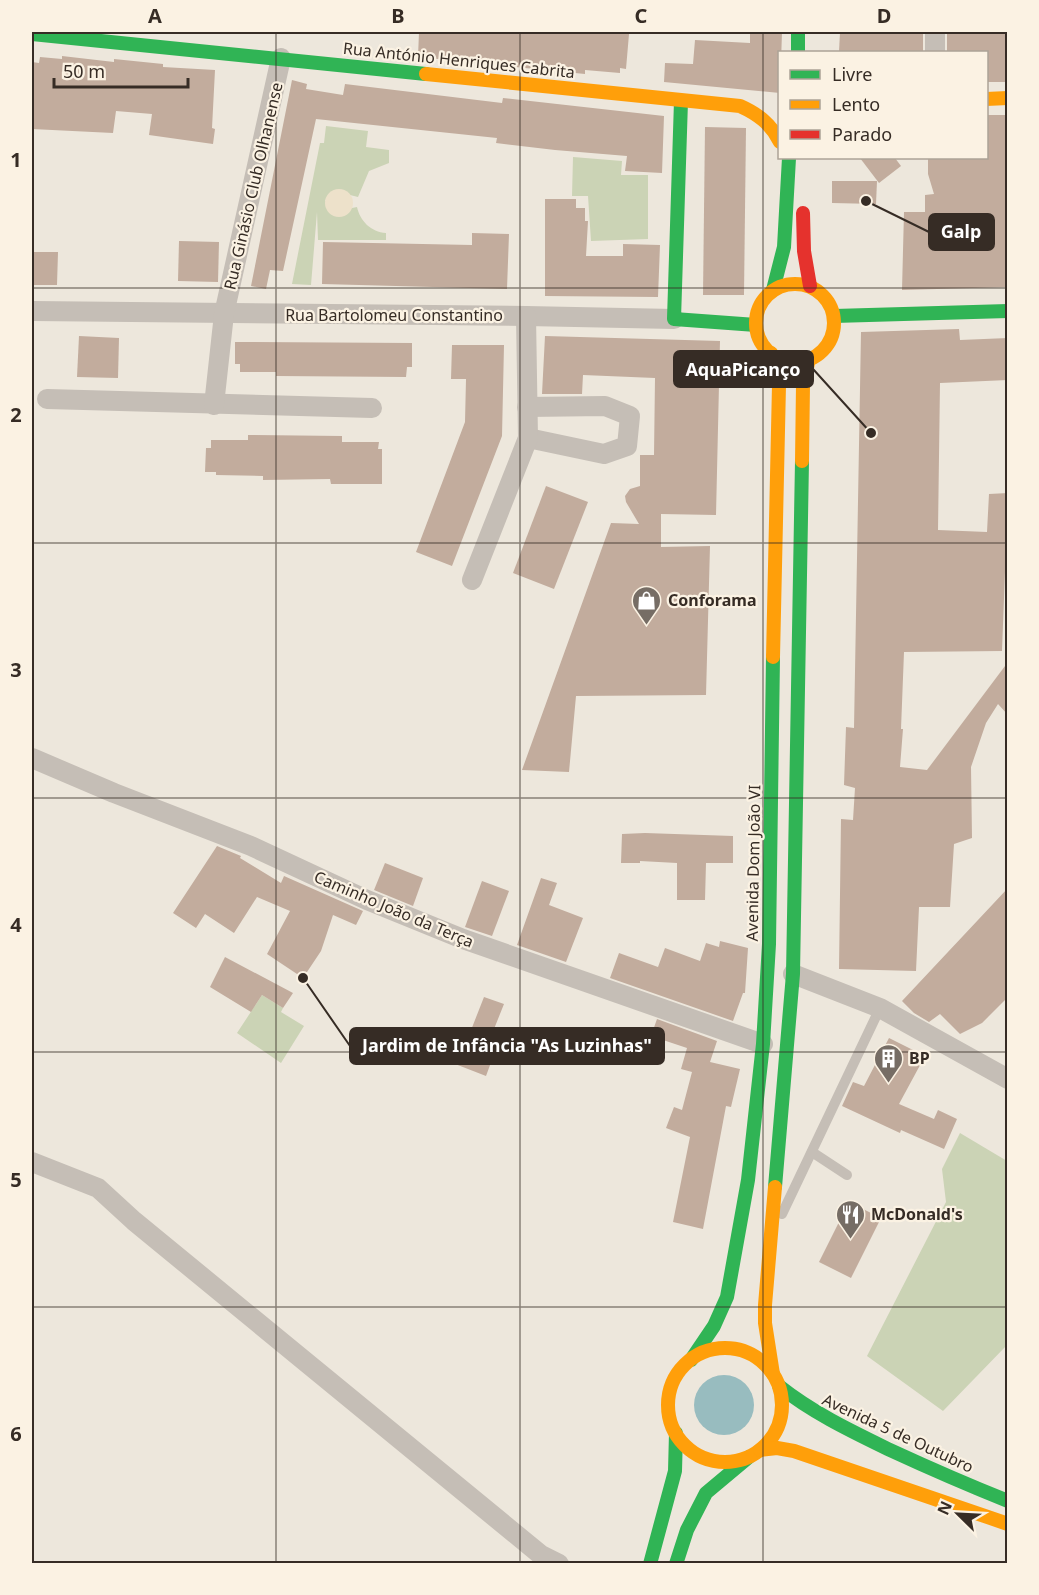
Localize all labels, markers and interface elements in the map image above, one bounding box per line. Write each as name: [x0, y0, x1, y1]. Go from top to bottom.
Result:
text: A: [148, 2, 162, 29]
text: B: [391, 2, 405, 29]
text: C: [635, 2, 648, 29]
text: D: [877, 2, 891, 29]
street label: Rua António Henriques Cabrita: [342, 37, 576, 83]
scale bar: [54, 51, 188, 89]
legend: [778, 51, 988, 159]
text: 50 m: [63, 59, 105, 83]
text: Livre: [832, 62, 872, 86]
street label: Rua Ginásio Club Olhanense: [218, 80, 288, 292]
text: Lento: [832, 92, 880, 116]
text: Parado: [832, 122, 892, 146]
text: 1: [10, 146, 22, 173]
callout: Galp: [929, 214, 994, 250]
text: Galp: [941, 219, 981, 243]
street label: Rua Bartolomeu Constantino: [285, 304, 503, 326]
callout: AquaPicanço: [674, 351, 813, 387]
text: AquaPicanço: [685, 357, 801, 381]
text: 2: [10, 401, 22, 428]
shop icon: Conforama: [631, 584, 663, 626]
place label: Conforama: [668, 589, 756, 611]
text: 3: [10, 656, 22, 683]
street label: Avenida Dom João VI: [741, 784, 765, 942]
street label: Caminho João da Terça: [311, 865, 477, 953]
text: 4: [10, 911, 22, 938]
callout: Jardim de Infância "As Luzinhas": [350, 1028, 664, 1064]
text: Jardim de Infância "As Luzinhas": [360, 1033, 652, 1057]
building icon: BP: [872, 1042, 904, 1084]
place label: BP: [909, 1047, 930, 1069]
text: 5: [10, 1166, 22, 1193]
restaurant icon: McDonald's: [834, 1198, 866, 1240]
place label: McDonald's: [871, 1203, 963, 1225]
street label: Avenida 5 de Outubro: [819, 1388, 977, 1478]
text: 6: [10, 1420, 22, 1447]
north arrow: [928, 1484, 988, 1544]
text: N: [932, 1497, 957, 1518]

